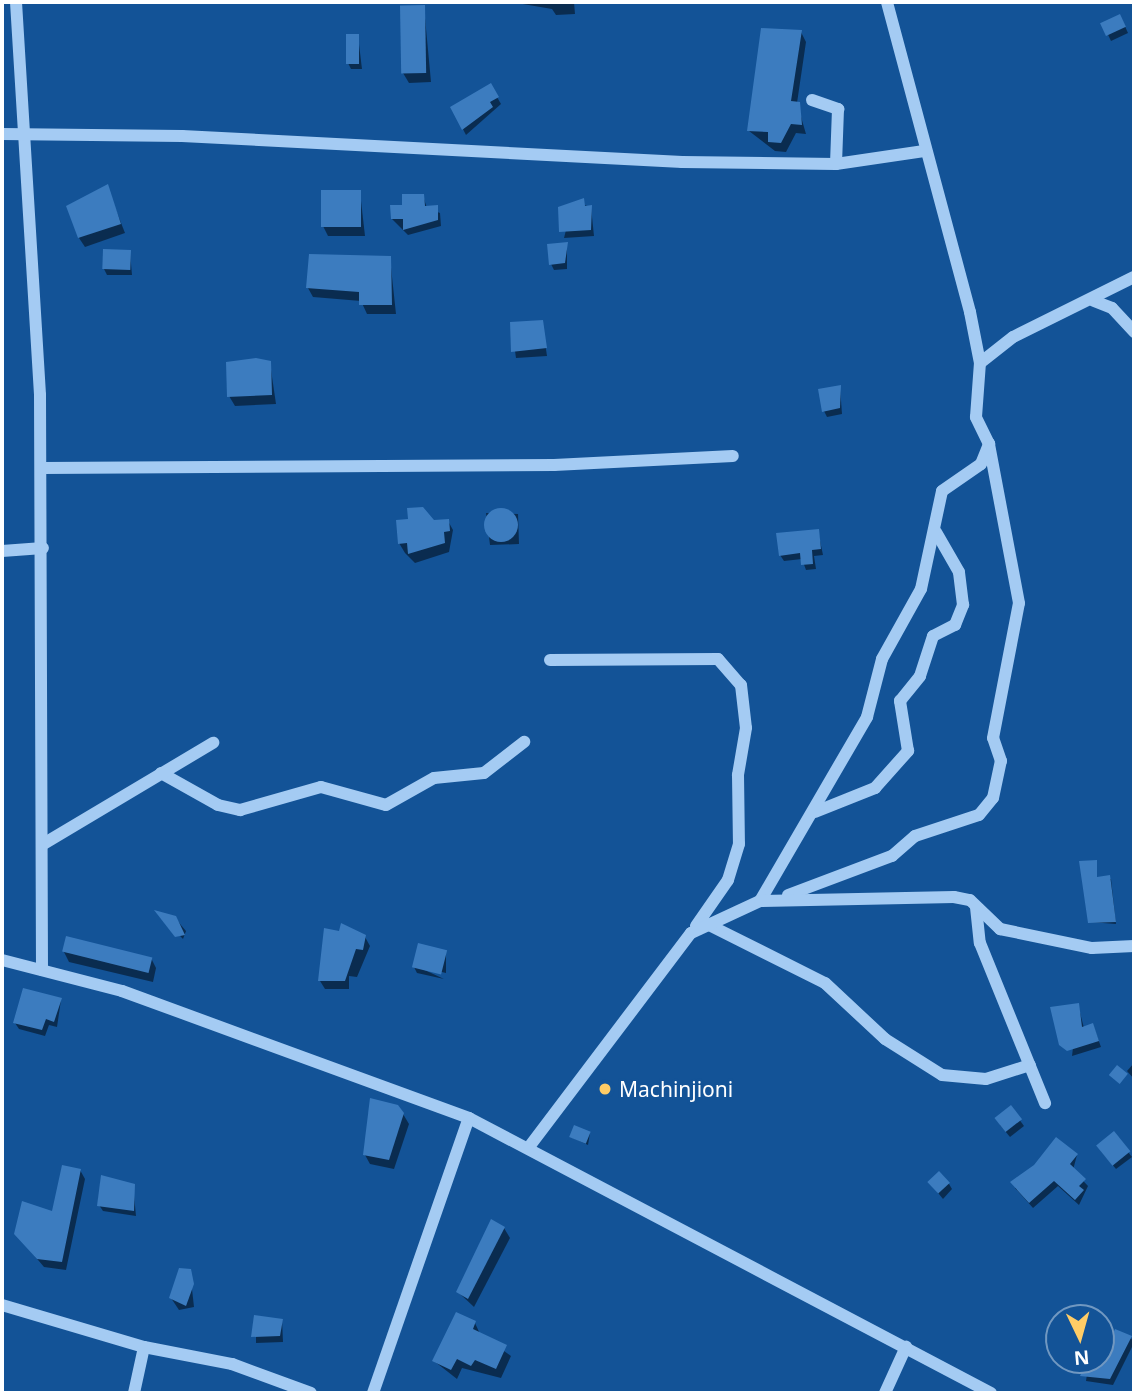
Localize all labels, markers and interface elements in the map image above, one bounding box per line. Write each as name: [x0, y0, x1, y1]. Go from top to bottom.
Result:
place label: Machinjioni: [619, 1076, 733, 1102]
marker: Machinjioni: [597, 1081, 613, 1097]
north arrow: [1045, 1304, 1115, 1374]
text: N: [1073, 1344, 1090, 1372]

